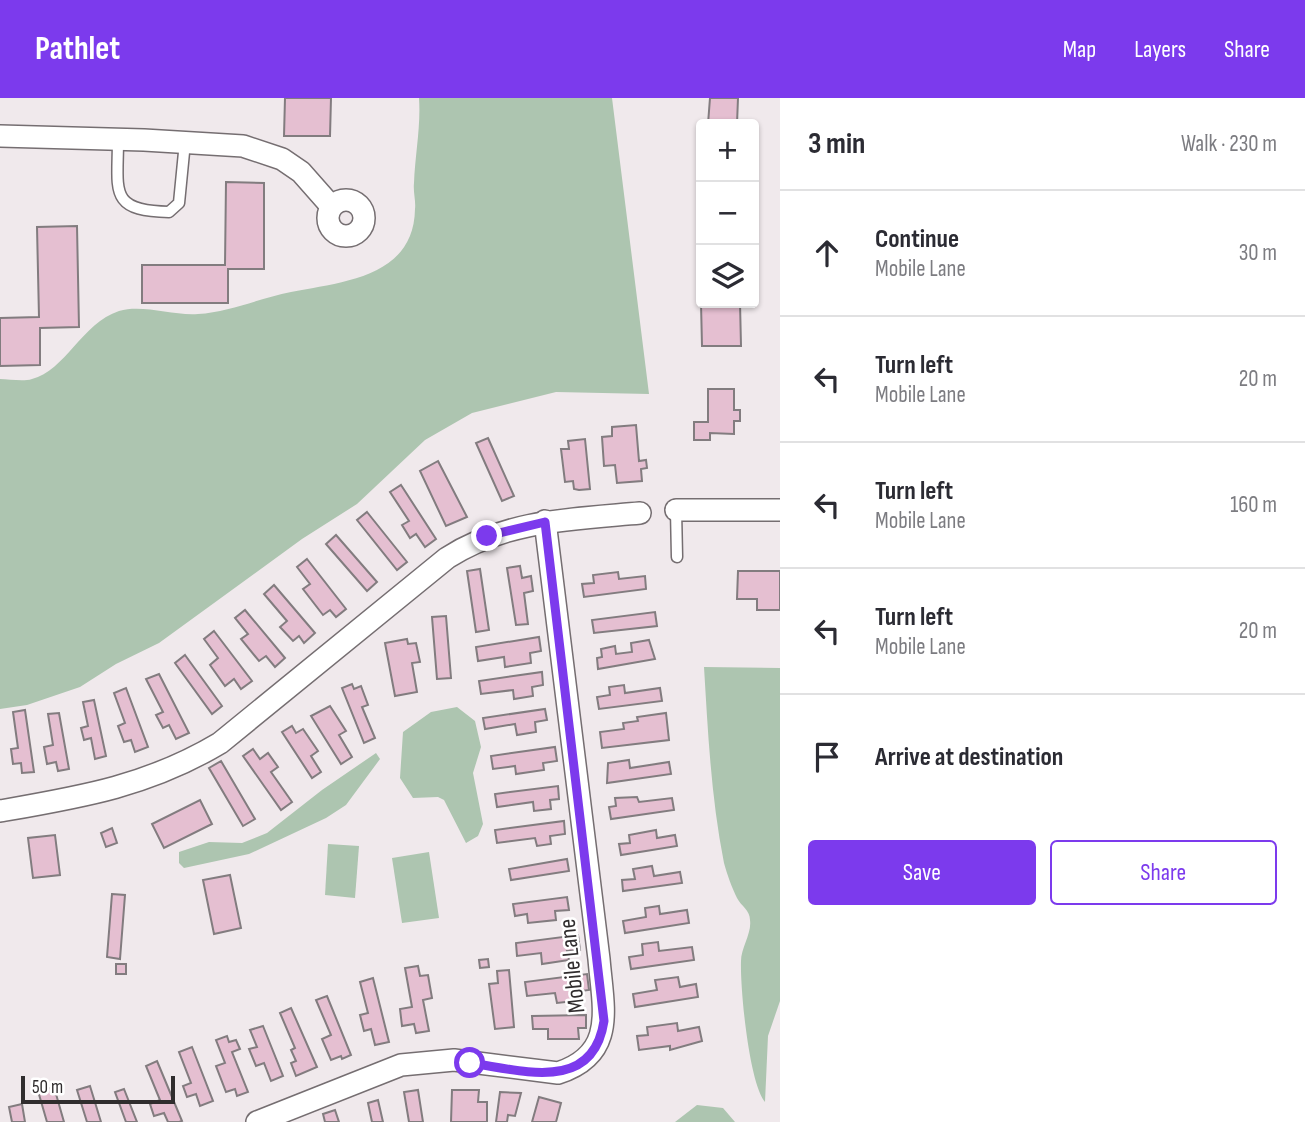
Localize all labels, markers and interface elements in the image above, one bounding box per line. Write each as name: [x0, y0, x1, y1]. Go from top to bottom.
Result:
text: Pathlet: [35, 29, 120, 69]
text: Map: [1063, 35, 1096, 64]
text: Layers: [1134, 35, 1186, 64]
text: Share: [1224, 35, 1270, 64]
map controls: [696, 119, 759, 308]
button: +: [696, 119, 759, 182]
text: 3 min: [808, 126, 865, 162]
text: Walk · 230 m: [1181, 130, 1277, 158]
button: −: [696, 182, 759, 245]
text: Continue: [875, 224, 959, 255]
icon: ahead: [808, 234, 846, 272]
text: 30 m: [1239, 239, 1277, 267]
button: layers: [696, 245, 759, 308]
text: Mobile Lane: [875, 255, 966, 283]
text: Turn left: [875, 350, 953, 381]
icon: left: [808, 360, 846, 398]
text: 20 m: [1239, 365, 1277, 393]
text: Mobile Lane: [875, 381, 966, 409]
text: Turn left: [875, 476, 953, 507]
icon: left: [808, 486, 846, 524]
text: 160 m: [1230, 491, 1277, 519]
text: Mobile Lane: [875, 507, 966, 535]
route end: [471, 520, 502, 551]
text: Turn left: [875, 602, 953, 633]
icon: left: [808, 612, 846, 650]
text: 20 m: [1239, 617, 1277, 645]
text: Mobile Lane: [875, 633, 966, 661]
icon: arrive: [808, 738, 846, 776]
text: Arrive at destination: [875, 742, 1063, 773]
button: Save: [808, 840, 1036, 905]
button: Share: [1050, 840, 1277, 905]
street label: Mobile Lane: [553, 917, 591, 1015]
route start: [454, 1047, 485, 1078]
scale bar: [21, 1073, 175, 1105]
text: 50 m: [32, 1076, 63, 1099]

